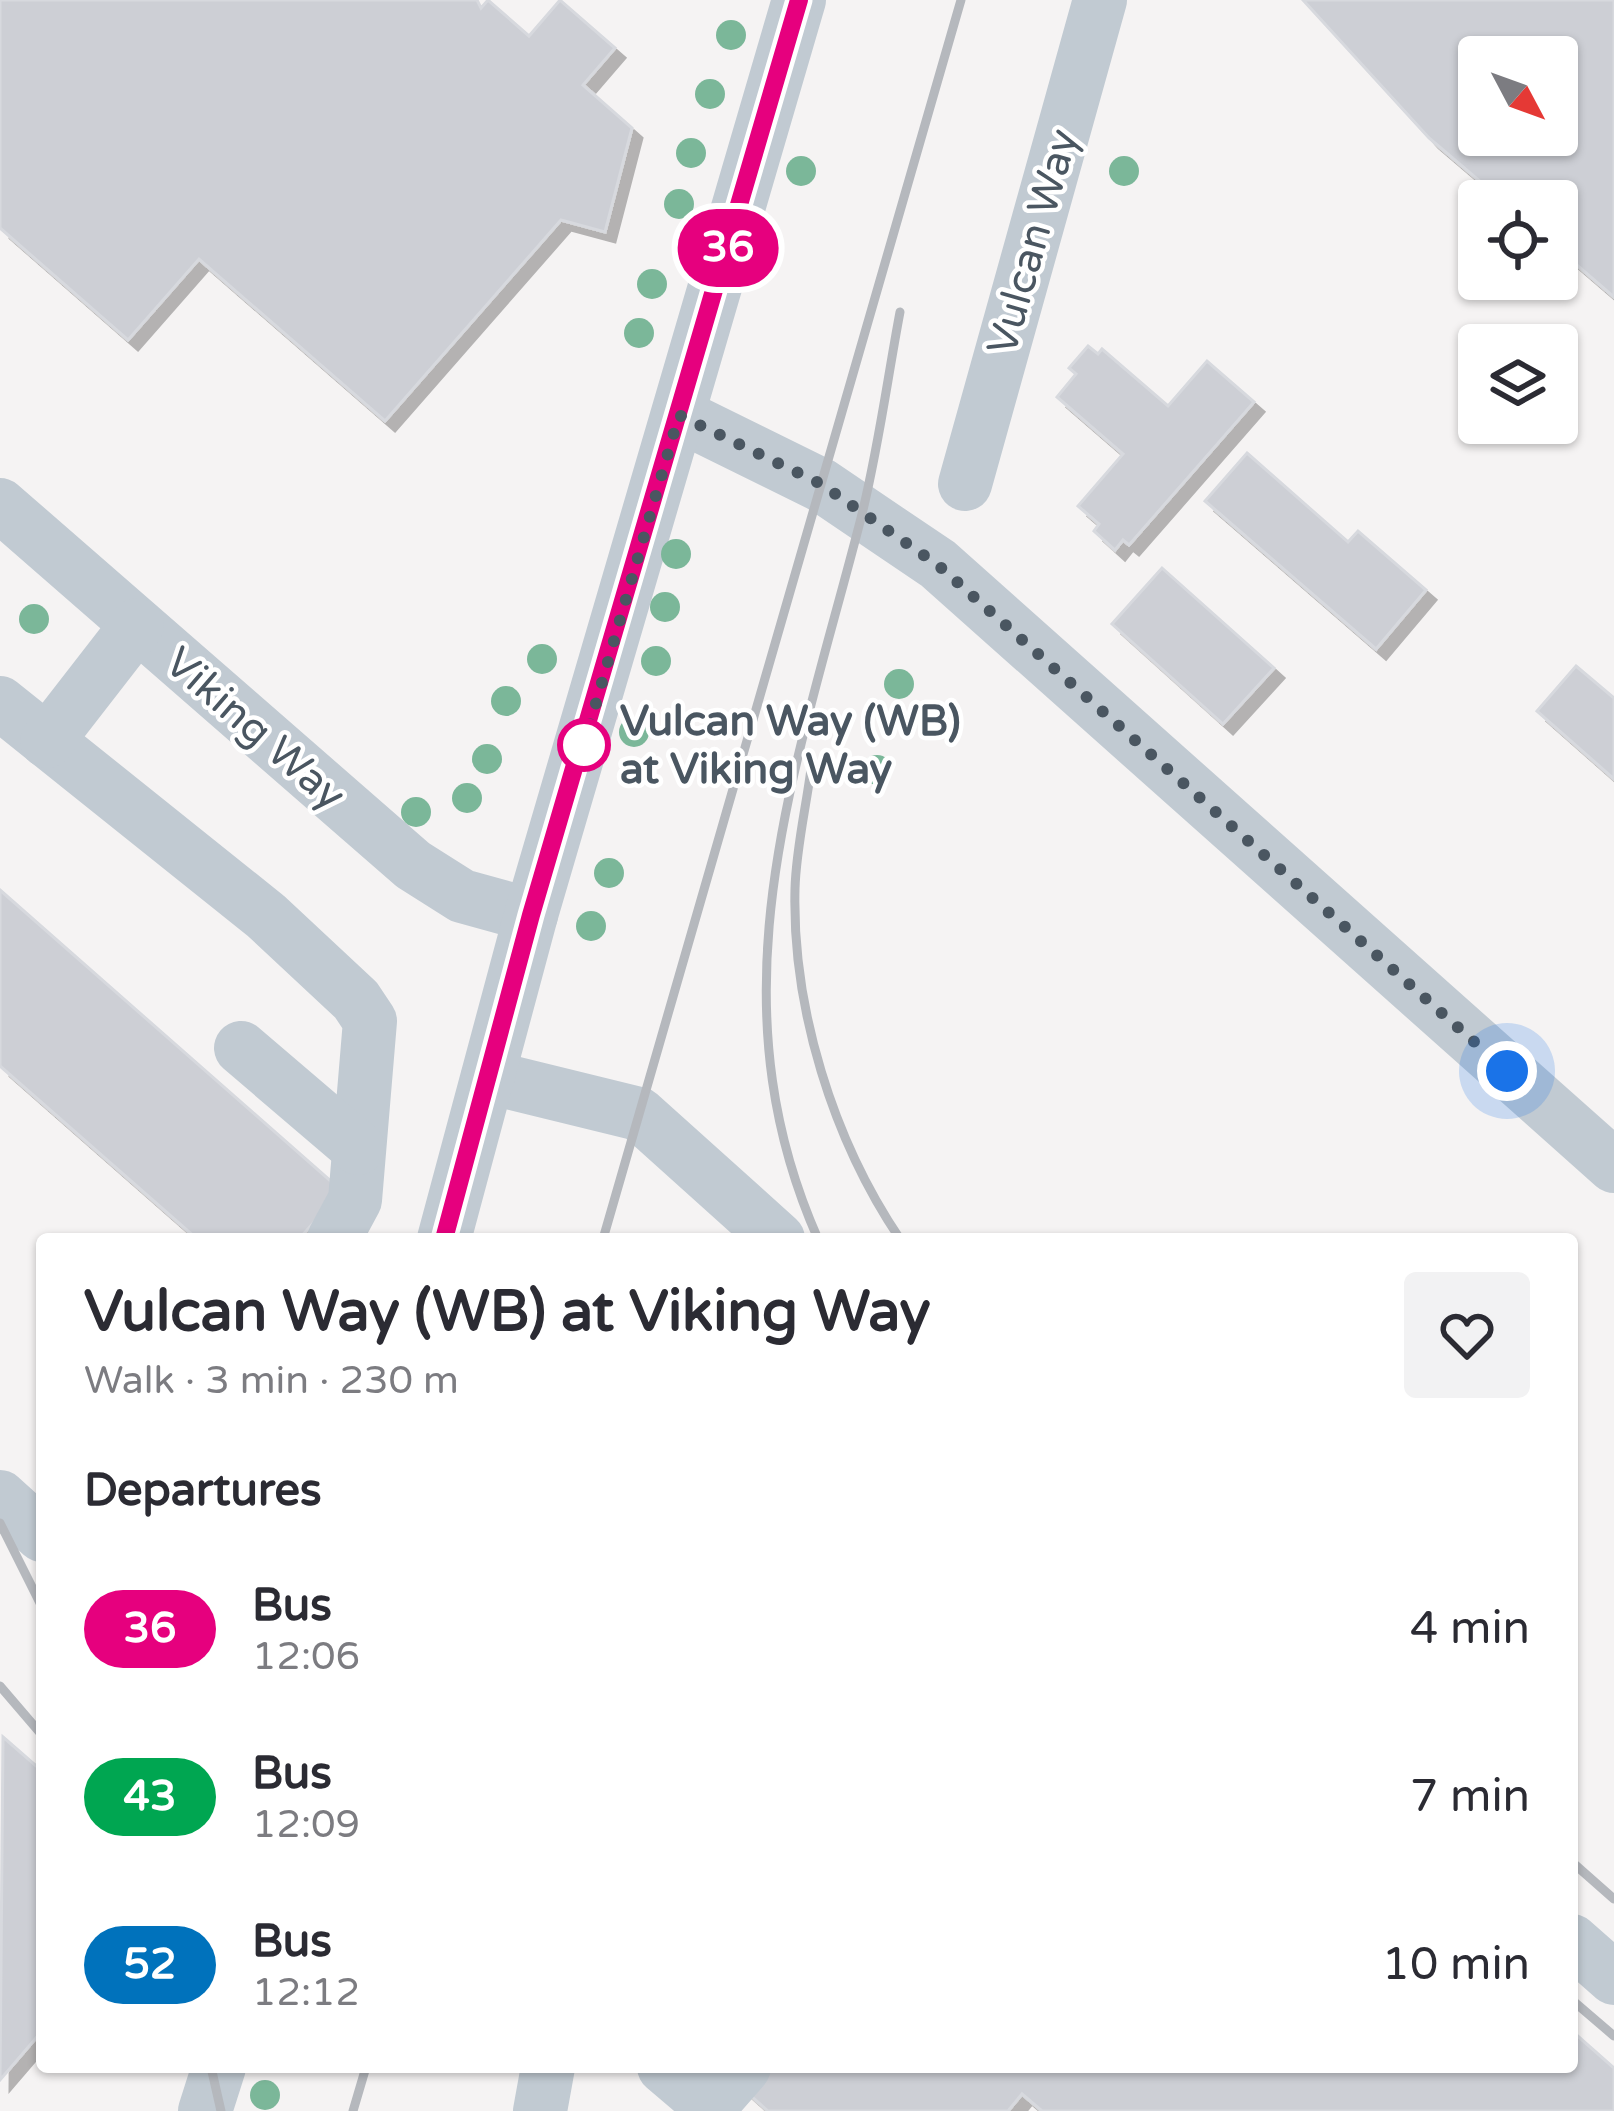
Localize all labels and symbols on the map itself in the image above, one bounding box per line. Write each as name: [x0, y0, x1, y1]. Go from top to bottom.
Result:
north arrow: [1458, 36, 1578, 156]
street label: Vulcan Way: [976, 123, 1090, 361]
line badge: 36: [674, 209, 782, 287]
street label: Viking Way: [154, 637, 356, 821]
place label: Vulcan Way (WB) at Viking Way: [620, 696, 961, 795]
marker: Vulcan Way (WB) at Viking Way: [559, 720, 609, 770]
your location: [1477, 1041, 1537, 1101]

